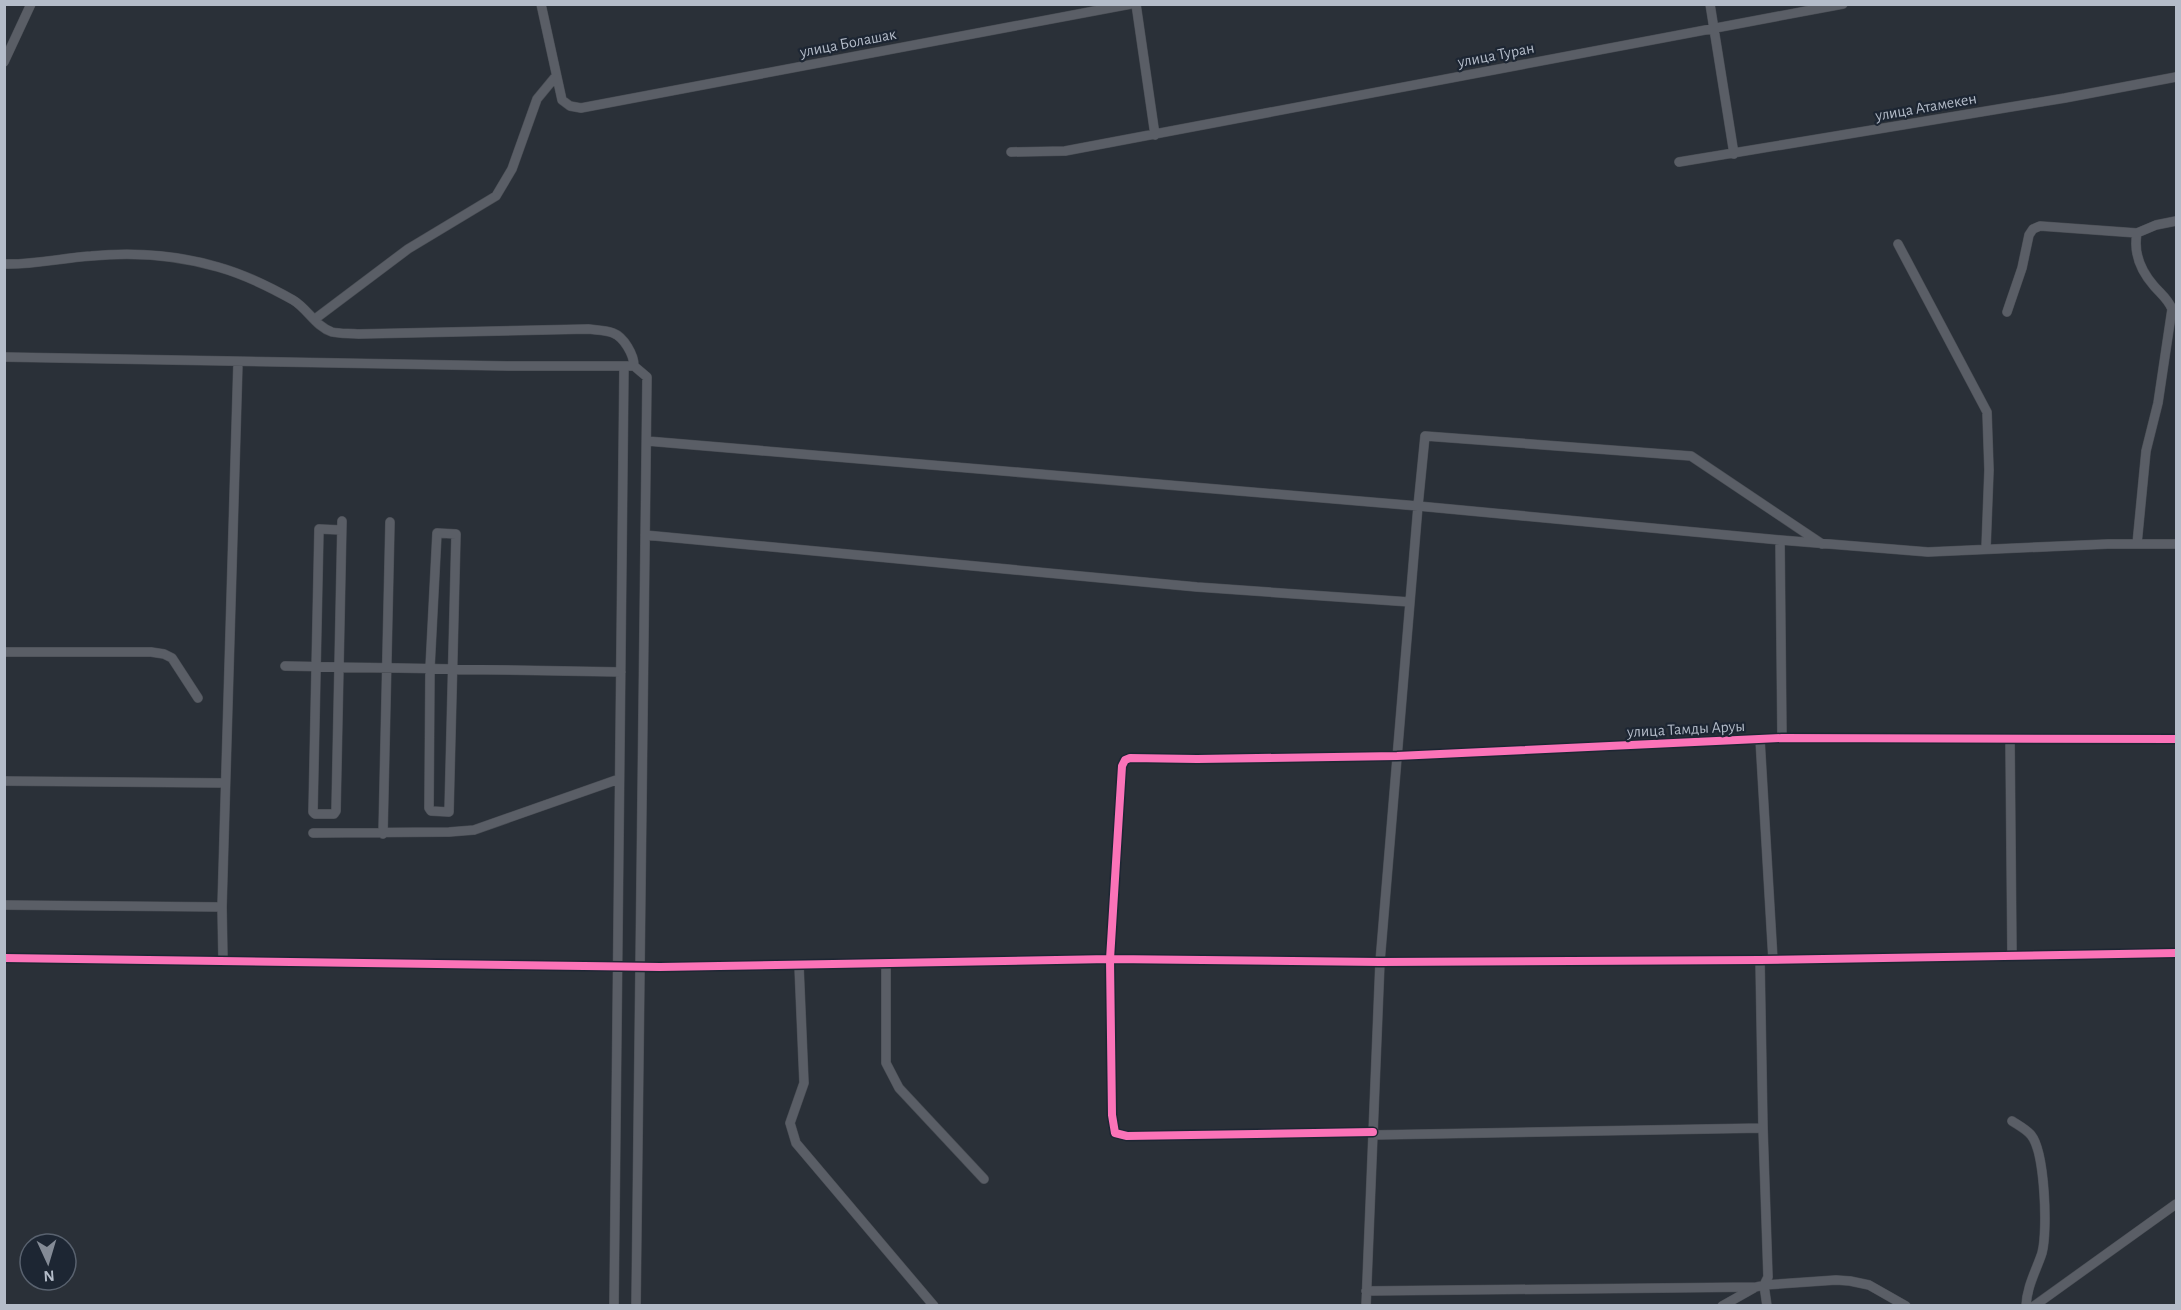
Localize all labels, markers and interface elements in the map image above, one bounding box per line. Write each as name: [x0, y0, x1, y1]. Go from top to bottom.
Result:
street label: улица Болашак: [797, 26, 898, 61]
street label: улица Туран: [1455, 40, 1536, 71]
street label: улица Атамекен: [1873, 90, 1978, 125]
street label: улица Тамды Аруы: [1625, 718, 1746, 741]
north arrow: [18, 1232, 78, 1292]
text: N: [43, 1268, 55, 1284]

